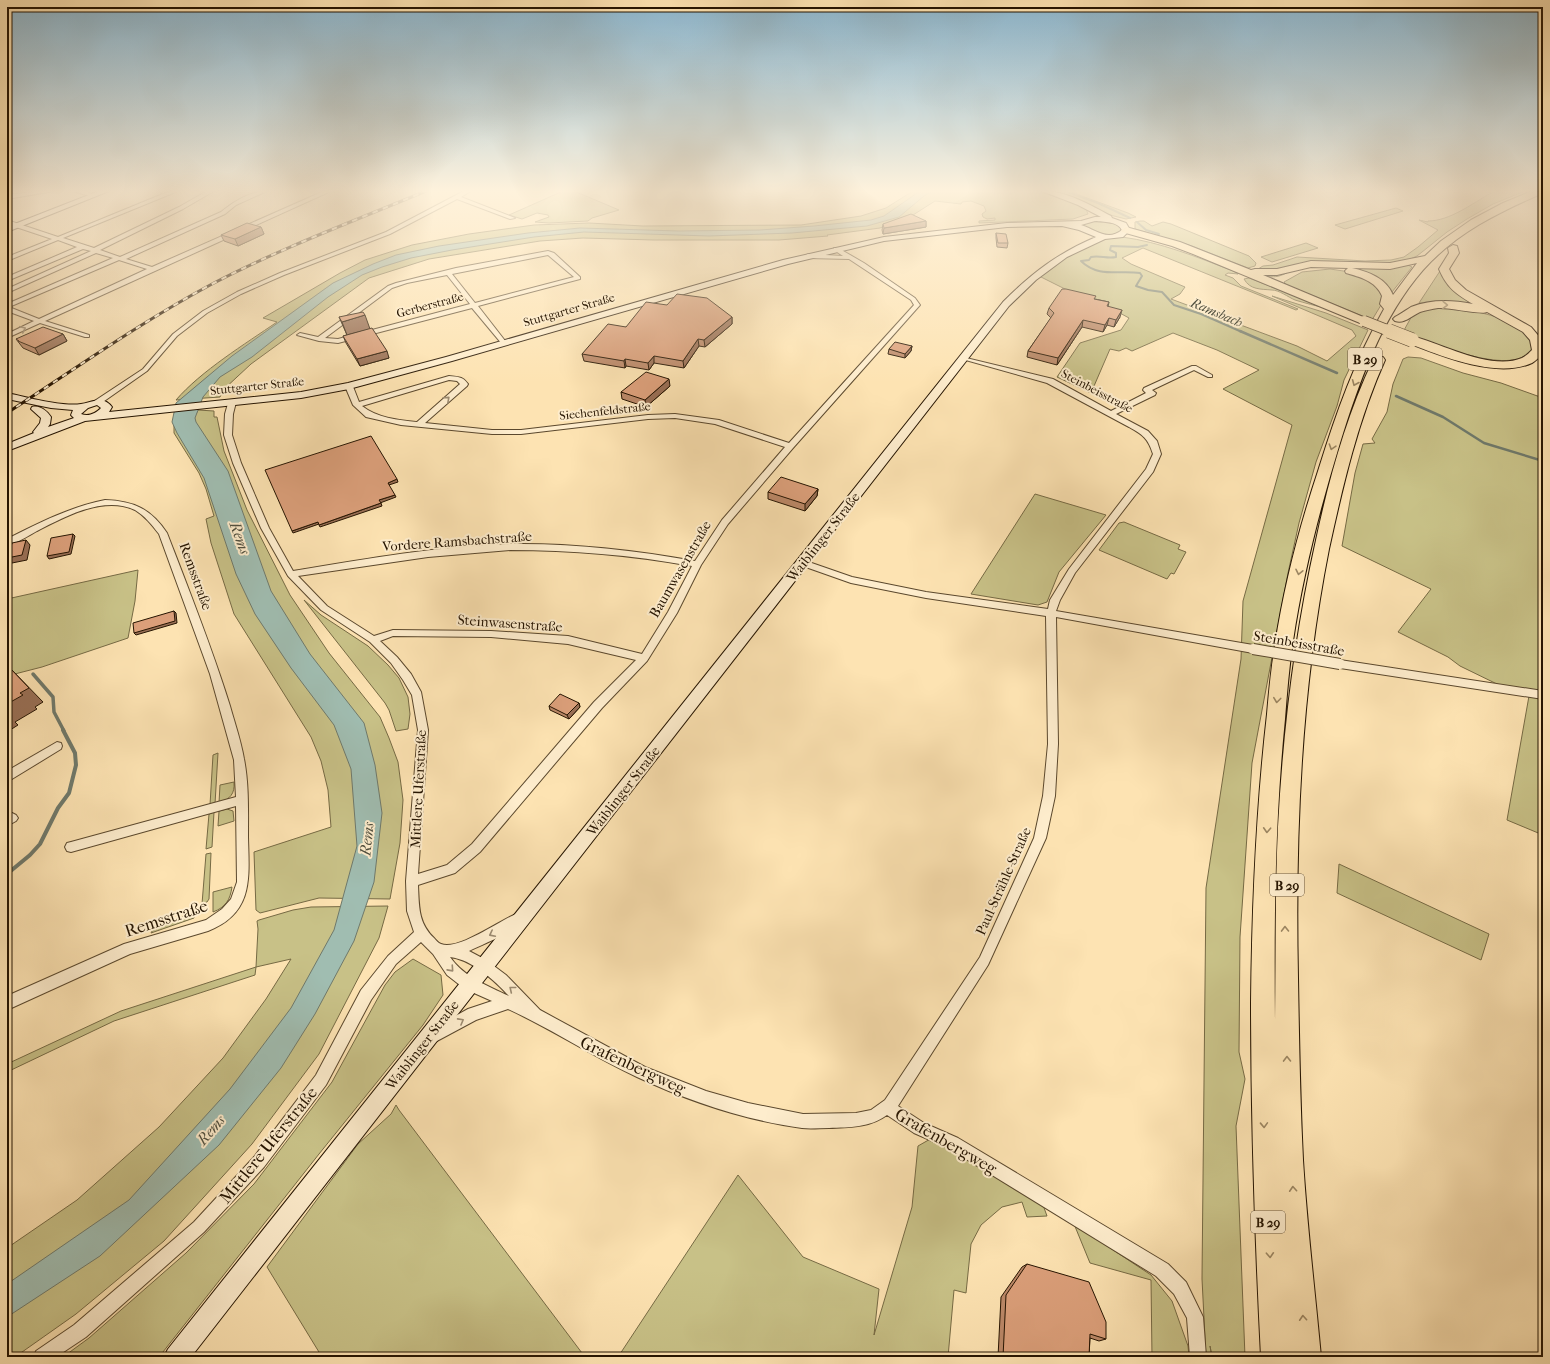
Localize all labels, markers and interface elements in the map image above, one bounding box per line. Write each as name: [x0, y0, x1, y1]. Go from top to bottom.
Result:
street label: Gerberstraße: [395, 289, 465, 321]
street label: Stuttgarter Straße: [522, 290, 616, 330]
water label: Ramsbach: [1188, 294, 1245, 330]
one-way arrow: [1442, 301, 1448, 309]
one-way arrow: [19, 326, 26, 334]
road number: B 29: [1348, 348, 1382, 370]
street label: Steinbeisstraße: [1059, 366, 1135, 416]
street label: Stuttgarter Straße: [209, 374, 305, 398]
one-way arrow: [1352, 379, 1360, 387]
one-way arrow: [442, 396, 450, 404]
street label: Siechenfeldstraße: [559, 399, 651, 423]
one-way arrow: [1328, 443, 1337, 450]
street label: Waiblinger Straße: [782, 489, 864, 586]
water label: Rems: [225, 518, 254, 557]
street label: Baumwasenstraße: [646, 518, 715, 621]
street label: Vordere Ramsbachstraße: [381, 528, 533, 555]
street label: Remsstraße: [175, 540, 216, 612]
one-way arrow: [1295, 569, 1304, 575]
street label: Steinwasenstraße: [457, 611, 563, 636]
street label: Steinbeisstraße: [1252, 627, 1346, 660]
one-way arrow: [1273, 697, 1282, 703]
street label: Mittlere Uferstraße: [407, 729, 430, 849]
street label: Waiblinger Straße: [582, 743, 664, 840]
water label: Rems: [356, 821, 378, 858]
street label: Paul-Strähle-Straße: [972, 825, 1035, 938]
one-way arrow: [1263, 827, 1271, 833]
road number: B 29: [1270, 874, 1304, 896]
street label: Remsstraße: [122, 895, 211, 941]
one-way arrow: [1281, 926, 1289, 932]
one-way arrow: [489, 929, 496, 937]
one-way arrow: [447, 964, 454, 972]
one-way arrow: [509, 987, 516, 994]
street label: Waiblinger Straße: [381, 997, 463, 1094]
one-way arrow: [457, 1018, 464, 1025]
street label: Grafenbergweg: [577, 1032, 690, 1099]
one-way arrow: [1283, 1056, 1291, 1062]
street label: Mittlere Uferstraße: [215, 1082, 321, 1207]
street label: Grafenbergweg: [891, 1104, 1001, 1179]
water label: Rems: [193, 1111, 229, 1149]
one-way arrow: [1260, 1122, 1269, 1128]
one-way arrow: [1288, 1185, 1297, 1192]
road number: B 29: [1251, 1211, 1285, 1233]
one-way arrow: [1265, 1252, 1274, 1258]
one-way arrow: [1298, 1315, 1307, 1321]

